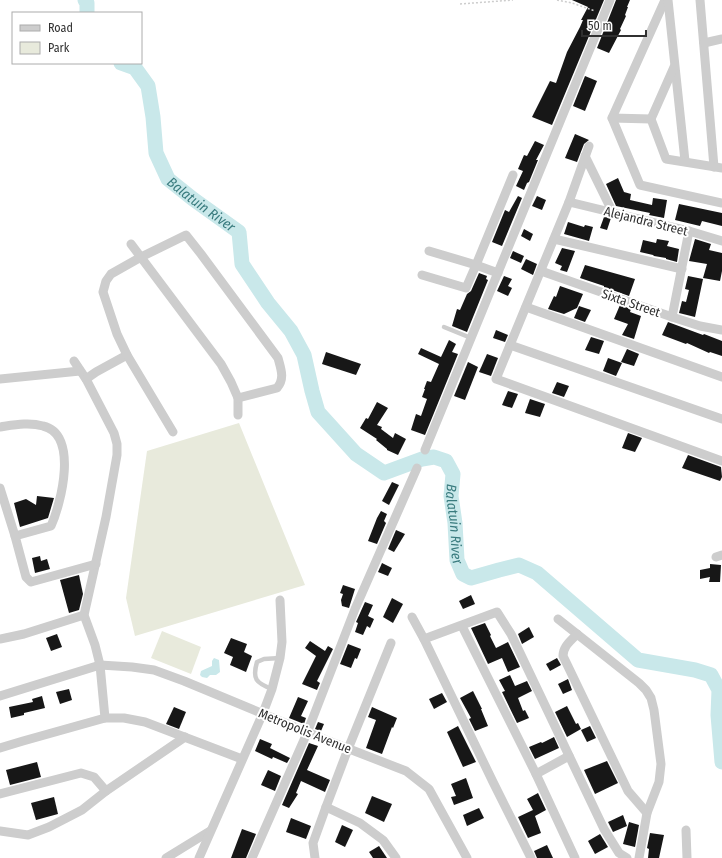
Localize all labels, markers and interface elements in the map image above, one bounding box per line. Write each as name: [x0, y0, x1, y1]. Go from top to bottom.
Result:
legend: [12, 12, 142, 64]
scale bar: [582, 12, 646, 38]
text: 50 m: [588, 19, 612, 33]
text: Road: [48, 21, 73, 35]
text: Park: [48, 41, 70, 55]
water label: Balatuin River: [164, 173, 240, 236]
street label: Alejandra Street: [603, 203, 690, 239]
street label: Sixta Street: [600, 286, 663, 320]
water label: Balatuin River: [442, 483, 467, 568]
street label: Metropolis Avenue: [256, 705, 354, 757]

